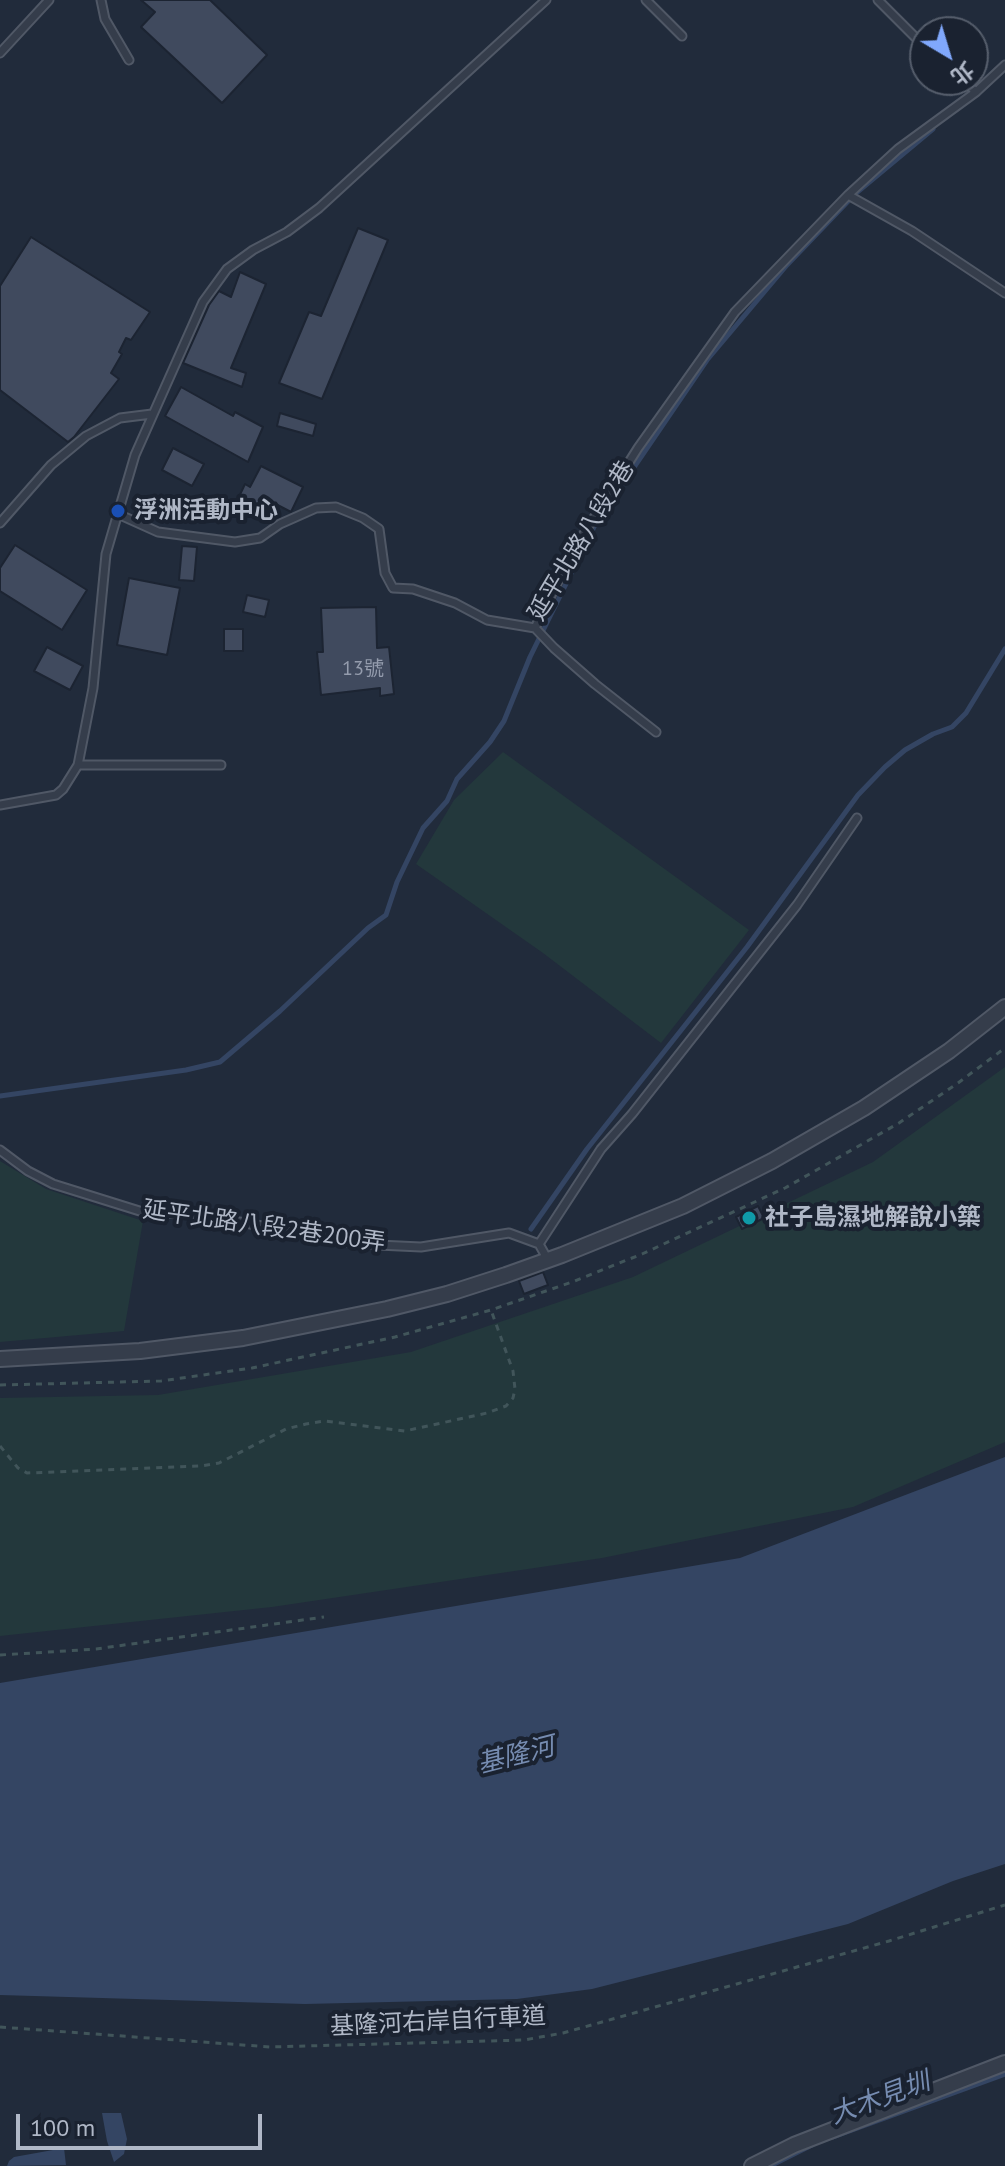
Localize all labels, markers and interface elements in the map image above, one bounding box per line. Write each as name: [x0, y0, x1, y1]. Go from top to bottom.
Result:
north arrow: [909, 16, 989, 96]
text: 北: [945, 56, 980, 91]
street label: 延平北路八段2巷: [523, 456, 641, 626]
place label: 浮洲活動中心: [134, 497, 278, 525]
marker: 浮洲活動中心: [109, 502, 127, 520]
house number: 13號: [342, 657, 384, 681]
street label: 延平北路八段2巷200弄: [141, 1196, 387, 1258]
place label: 社子島濕地解說小築: [765, 1204, 981, 1232]
marker: 社子島濕地解說小築: [740, 1209, 758, 1227]
water label: 基隆河: [474, 1731, 558, 1781]
street label: 基隆河右岸自行車道: [329, 2002, 547, 2042]
water label: 大木見圳: [826, 2067, 934, 2131]
scale bar: [20, 2098, 266, 2148]
text: 100 m: [30, 2112, 95, 2143]

